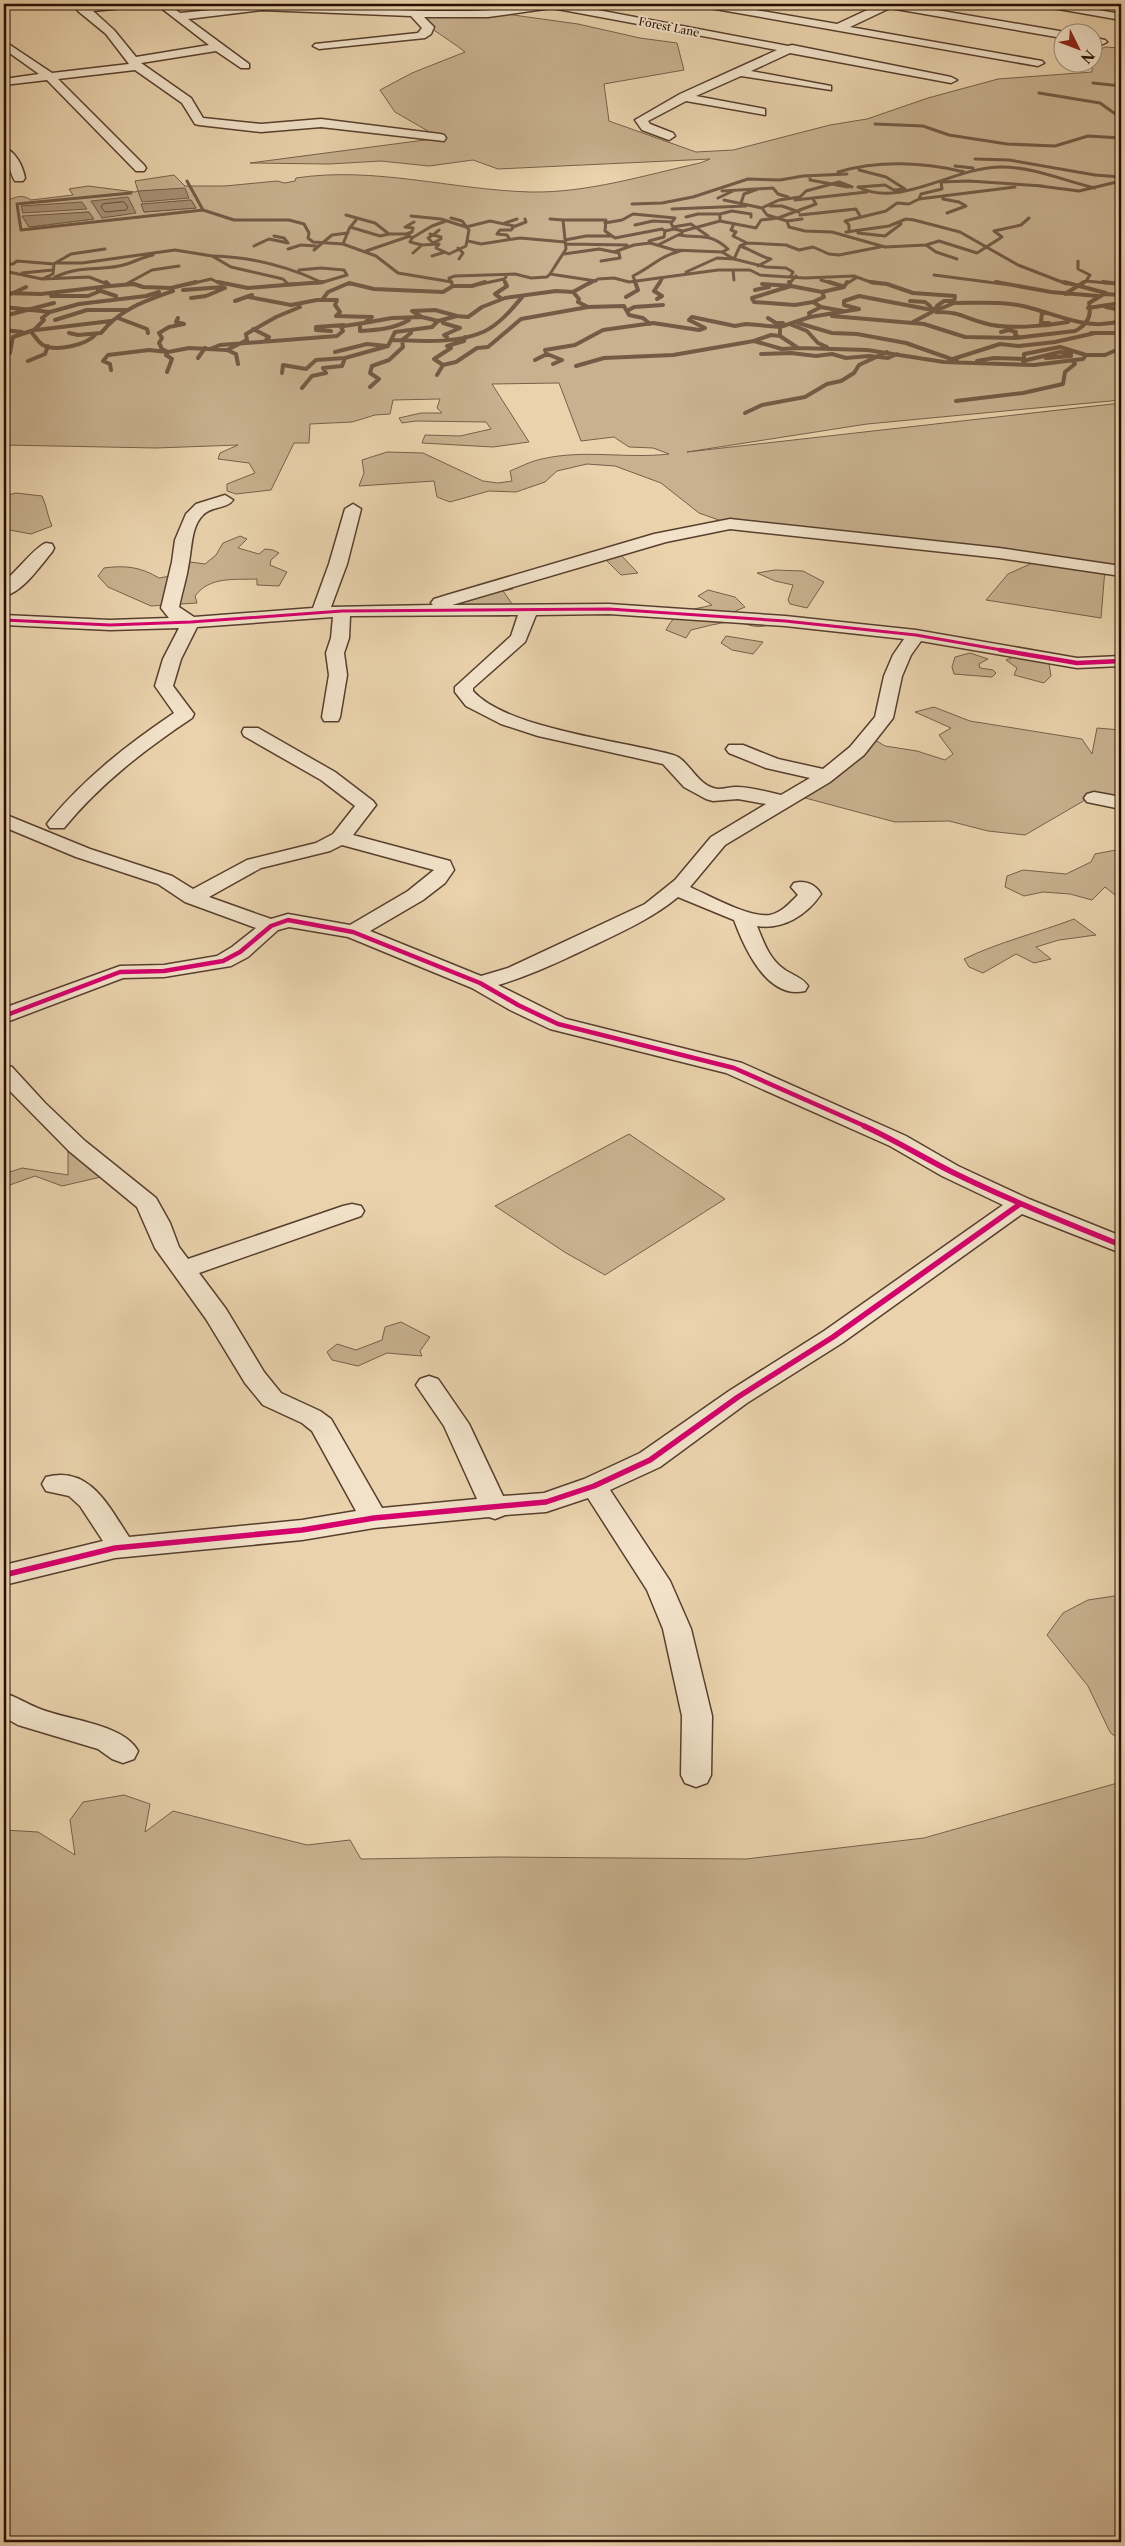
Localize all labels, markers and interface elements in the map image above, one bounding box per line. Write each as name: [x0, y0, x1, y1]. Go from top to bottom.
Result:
street label: Forest Lane: [637, 14, 701, 40]
north arrow: [1052, 22, 1102, 72]
text: N: [1077, 46, 1098, 67]

